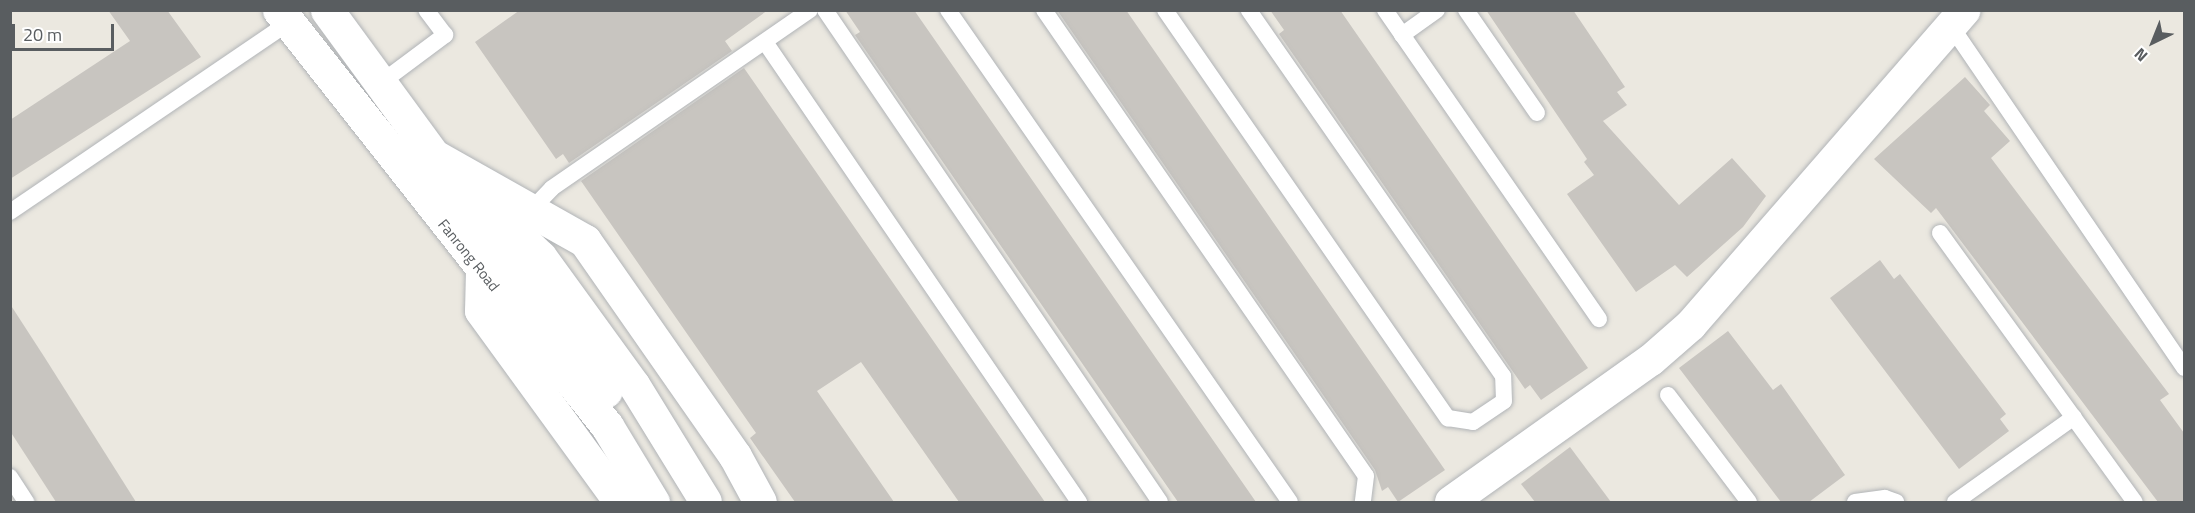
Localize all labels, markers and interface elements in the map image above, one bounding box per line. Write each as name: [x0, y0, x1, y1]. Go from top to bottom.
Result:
scale bar: [15, 12, 117, 50]
north arrow: [2123, 12, 2183, 72]
text: 20 m: [23, 21, 62, 48]
text: N: [2128, 43, 2153, 68]
street label: Fanrong Road: [434, 215, 504, 295]

